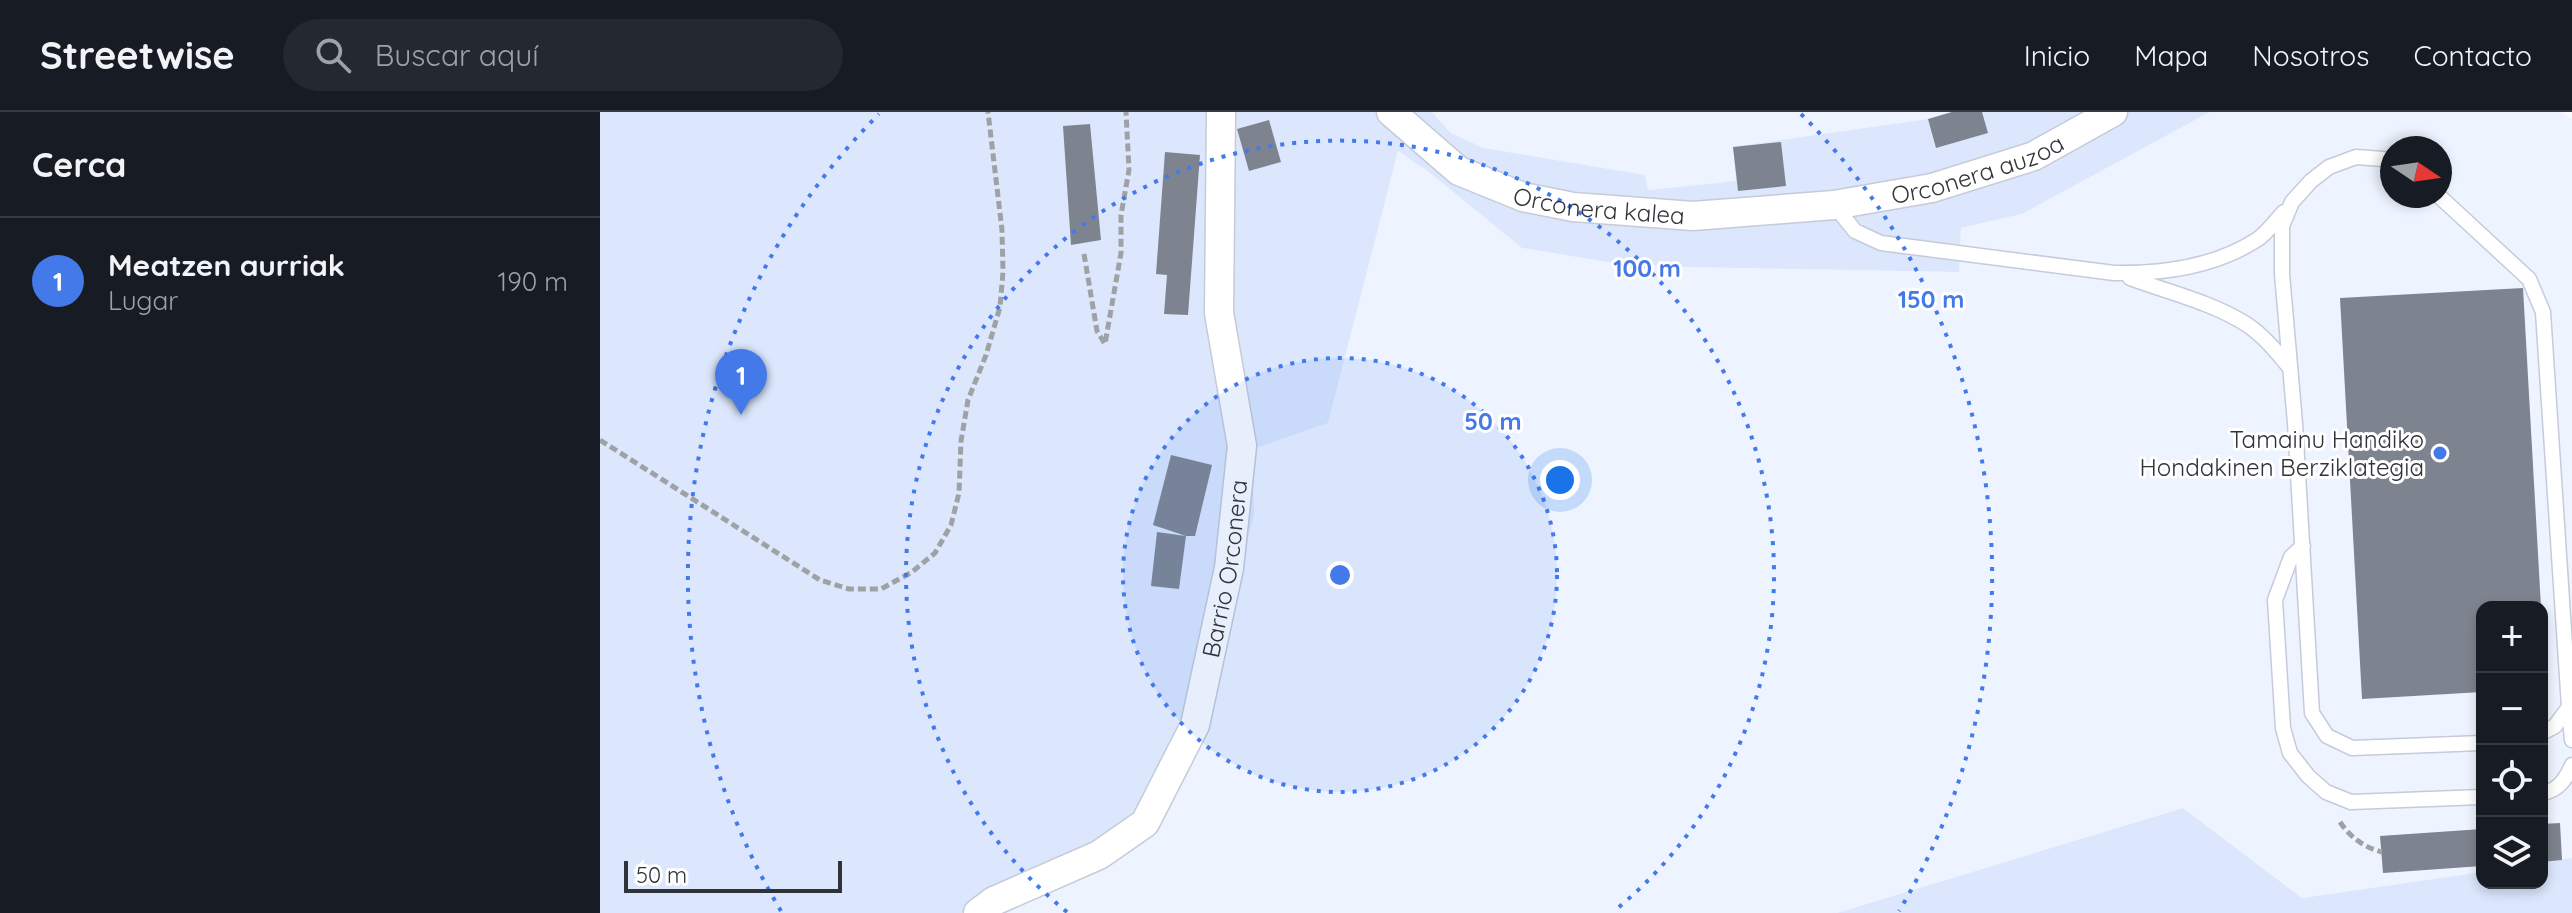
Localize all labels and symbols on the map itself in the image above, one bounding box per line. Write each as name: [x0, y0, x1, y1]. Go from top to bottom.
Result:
street label: Orconera auzoa: [1889, 127, 2069, 210]
north arrow: [2380, 136, 2452, 208]
street label: Orconera kalea: [1509, 180, 1686, 230]
text: 100 m: [1613, 253, 1681, 283]
text: 150 m: [1898, 284, 1964, 314]
pin: 1: [715, 349, 767, 415]
text: 50 m: [1464, 406, 1522, 436]
place label: Tamainu Handiko Hondakinen Berziklategia: [2140, 424, 2424, 482]
marker: Tamainu Handiko Hondakinen Berziklategia: [2431, 444, 2449, 462]
your location: [1540, 460, 1580, 500]
street label: Barrio Orconera: [1195, 478, 1253, 660]
centre of rings: [1326, 561, 1354, 589]
scale bar: [624, 857, 842, 893]

